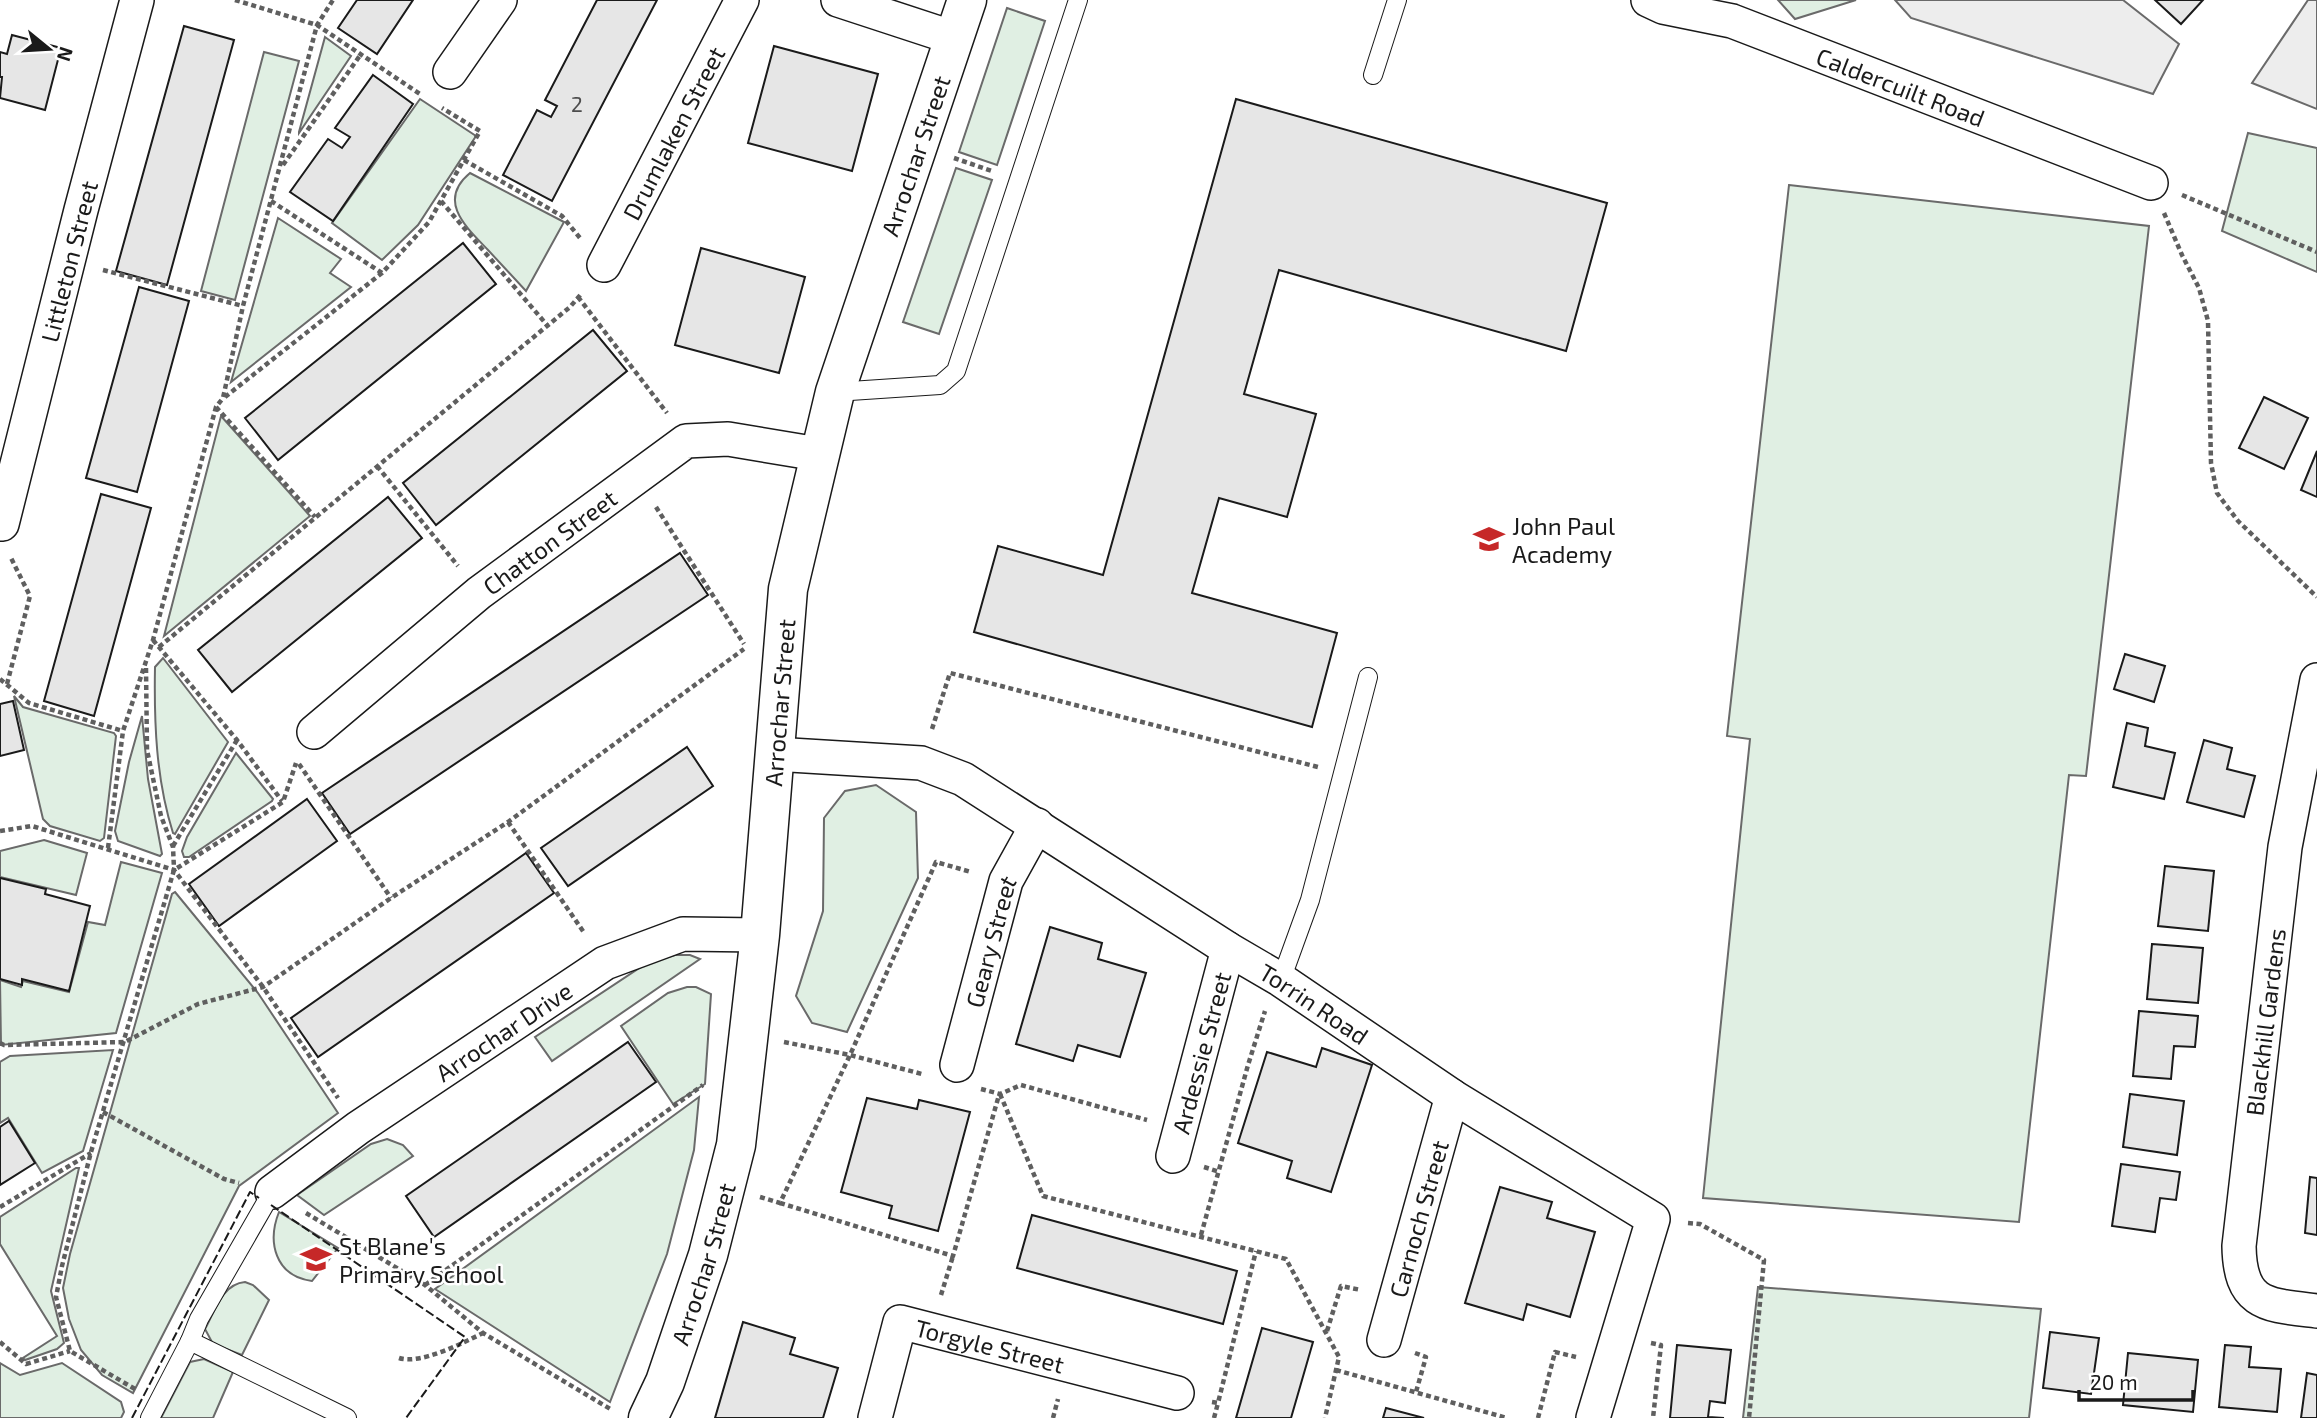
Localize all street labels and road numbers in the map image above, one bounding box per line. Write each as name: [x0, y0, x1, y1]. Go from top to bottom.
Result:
street label: Drumlaken Street: [616, 41, 730, 224]
street label: Caldercuilt Road: [1813, 41, 1989, 132]
street label: Arrochar Street: [874, 71, 955, 240]
street label: Littleton Street: [34, 177, 103, 345]
street label: Chatton Street: [477, 483, 622, 600]
street label: Arrochar Street: [758, 618, 800, 787]
street label: Geary Street: [959, 870, 1021, 1010]
street label: Blackhill Gardens: [2239, 927, 2291, 1117]
street label: Torrin Road: [1255, 956, 1374, 1050]
street label: Ardessie Street: [1165, 968, 1236, 1137]
street label: Arrochar Drive: [430, 975, 577, 1087]
street label: Carnoch Street: [1382, 1137, 1454, 1300]
street label: Arrochar Street: [664, 1180, 740, 1348]
street label: Torgyle Street: [912, 1312, 1067, 1378]

